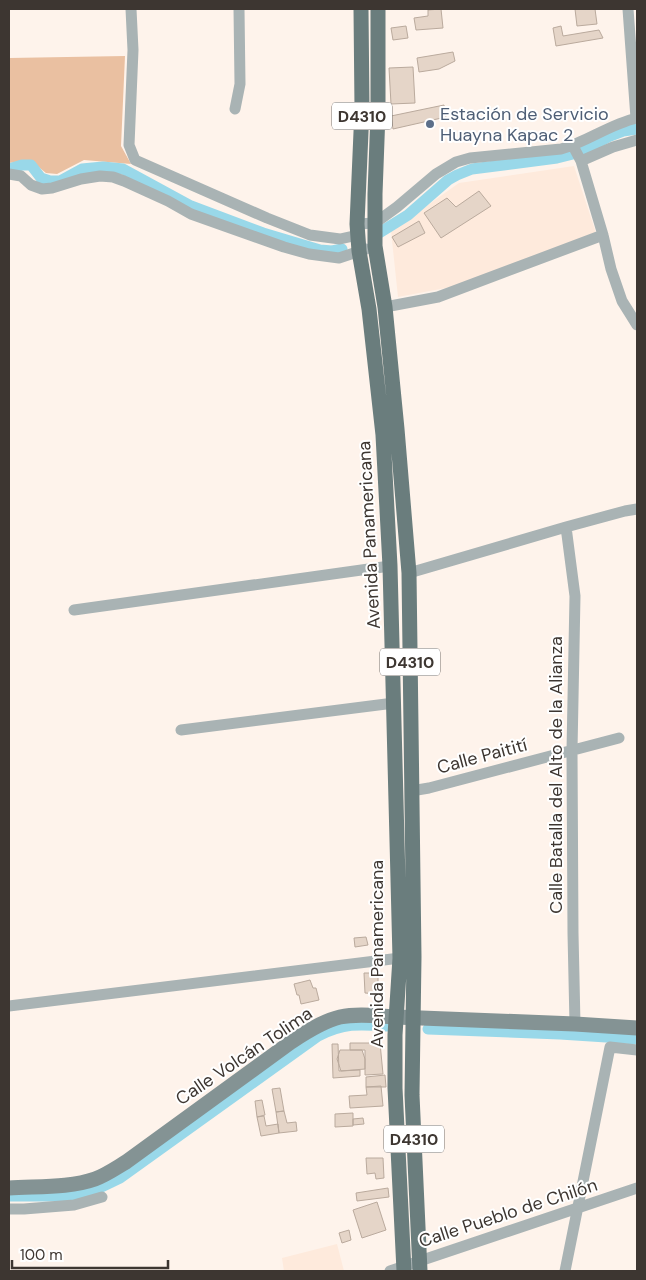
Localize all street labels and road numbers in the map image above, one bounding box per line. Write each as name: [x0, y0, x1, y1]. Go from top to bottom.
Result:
road number: D4310: [332, 102, 392, 130]
street label: Avenida Panamericana: [352, 440, 386, 630]
street label: Calle Batalla del Alto de la Alianza: [544, 636, 568, 914]
road number: D4310: [380, 649, 440, 676]
street label: Calle Paitití: [434, 732, 530, 780]
street label: Avenida Panamericana: [365, 860, 389, 1048]
street label: Calle Volcán Tolima: [171, 1001, 317, 1111]
road number: D4310: [384, 1126, 444, 1152]
street label: Calle Pueblo de Chilón: [416, 1173, 600, 1253]

